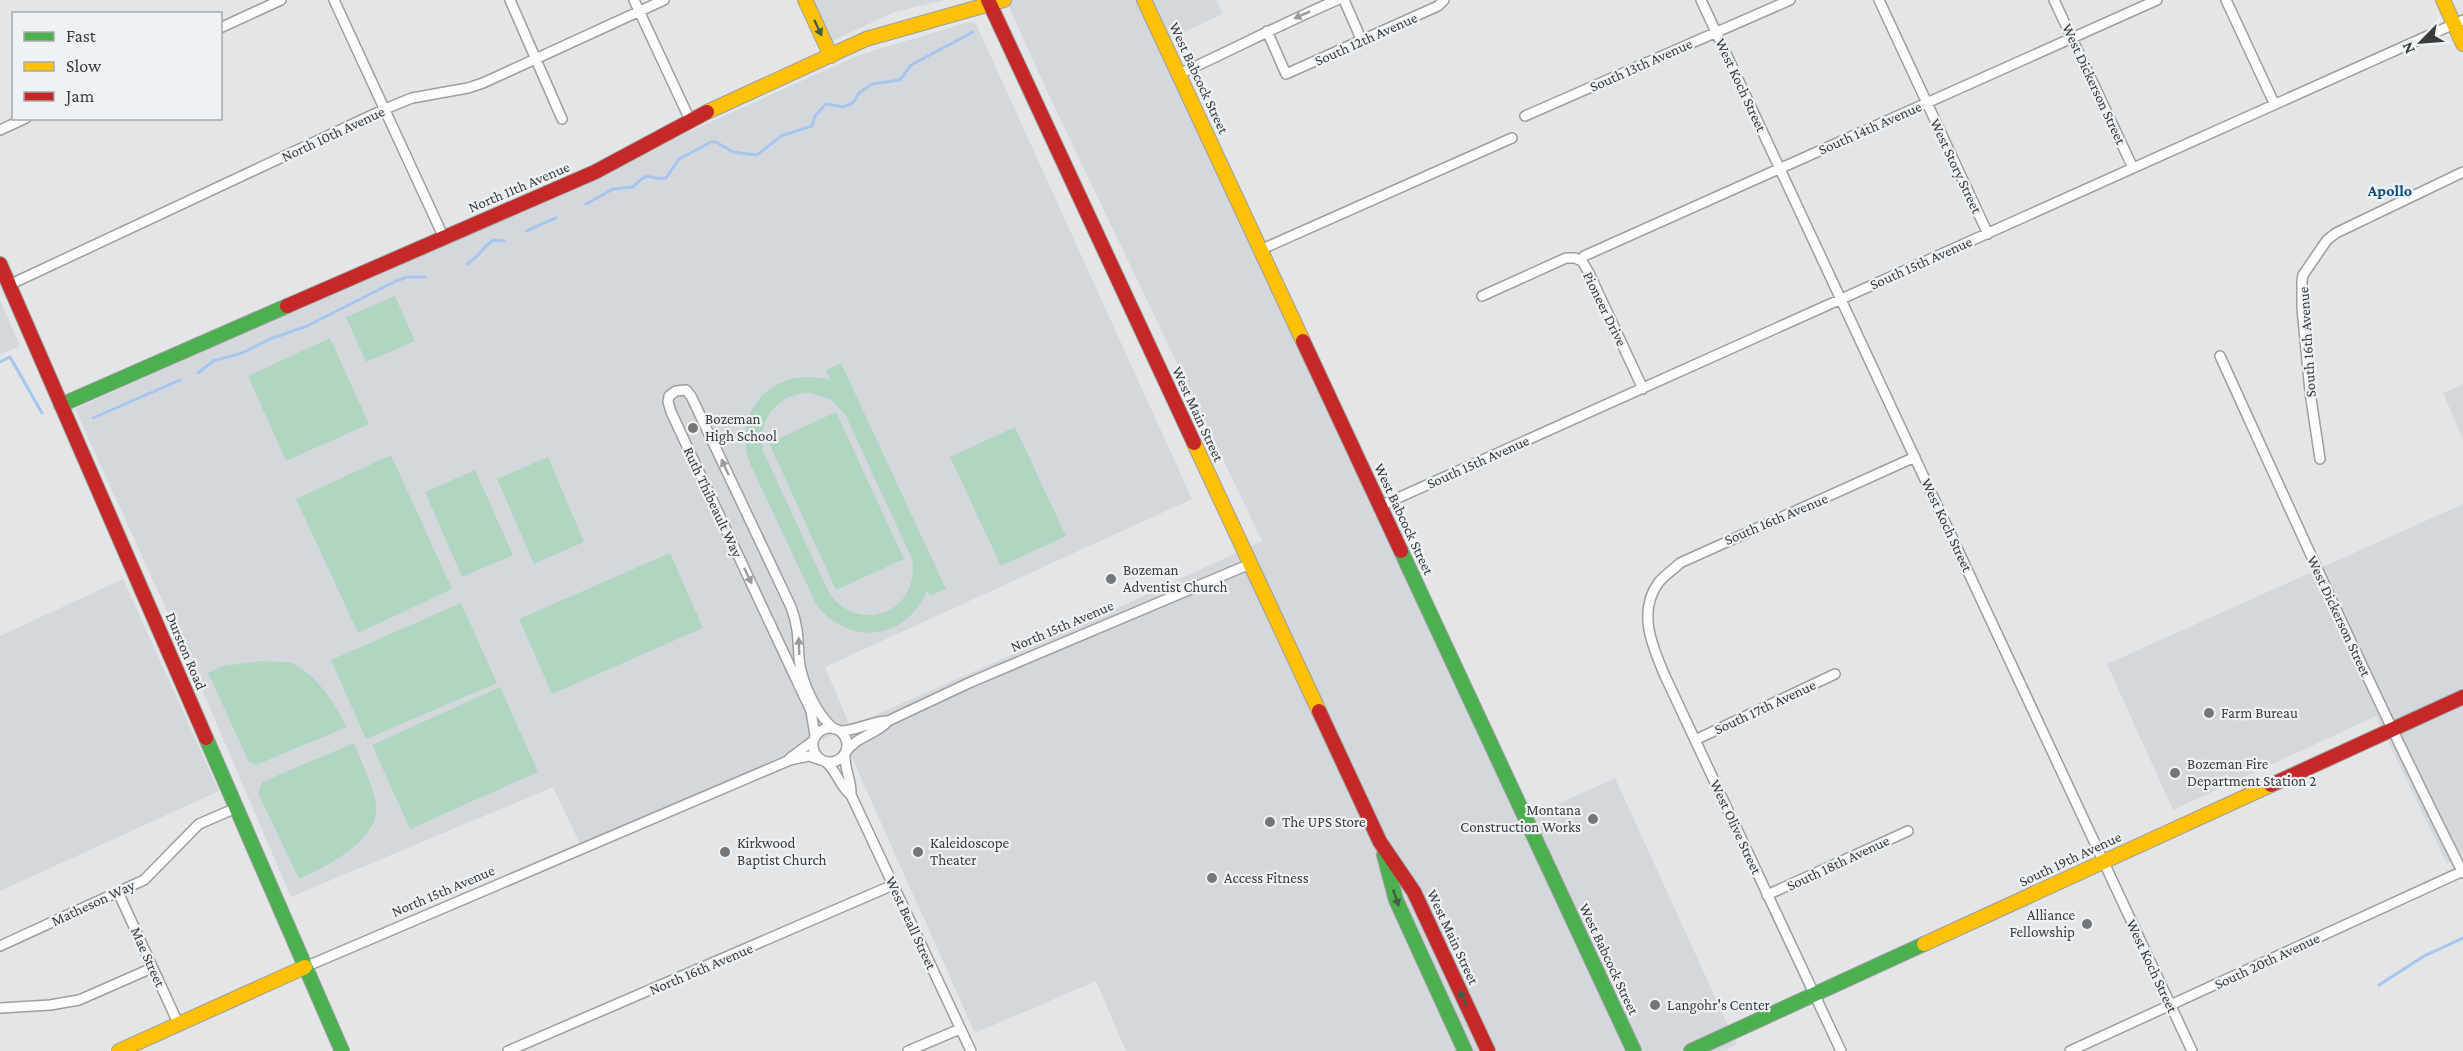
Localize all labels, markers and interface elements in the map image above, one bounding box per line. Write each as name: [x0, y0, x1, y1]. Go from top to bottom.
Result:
street label: South 12th Avenue: [1312, 9, 1420, 69]
one-way arrow: [1293, 11, 1311, 21]
legend: [12, 12, 222, 120]
north arrow: [2391, 12, 2451, 72]
one-way arrow: [813, 19, 822, 36]
street label: West Babcock Street: [1166, 20, 1232, 137]
street label: West Dickerson Street: [2059, 21, 2130, 148]
text: Fast: [66, 26, 97, 46]
street label: South 13th Avenue: [1587, 35, 1695, 95]
street label: West Koch Street: [1712, 36, 1770, 135]
text: N: [2398, 40, 2418, 57]
text: Slow: [66, 56, 102, 76]
text: Jam: [64, 86, 95, 106]
street label: South 14th Avenue: [1816, 98, 1924, 158]
street label: North 10th Avenue: [279, 103, 387, 165]
street label: West Story Street: [1926, 116, 1985, 217]
street label: North 11th Avenue: [466, 158, 572, 216]
district label: Apollo: [2367, 182, 2412, 199]
street label: South 15th Avenue: [1867, 233, 1975, 293]
street label: Pioneer Drive: [1580, 269, 1630, 349]
street label: South 16th Avenue: [2295, 286, 2319, 398]
street label: West Main Street: [1169, 364, 1227, 465]
place label: Bozeman High School: [705, 411, 777, 445]
marker: Bozeman High School: [686, 421, 700, 435]
street label: South 15th Avenue: [1424, 432, 1532, 492]
street label: Ruth Thibeault Way: [680, 444, 746, 560]
one-way arrow: [720, 458, 729, 475]
street label: West Babcock Street: [1371, 461, 1437, 578]
street label: West Koch Street: [1918, 476, 1976, 575]
street label: South 16th Avenue: [1722, 490, 1830, 548]
street label: West Dickerson Street: [2304, 553, 2375, 680]
place label: Bozeman Adventist Church: [1123, 562, 1228, 595]
one-way arrow: [743, 567, 752, 584]
marker: Bozeman Adventist Church: [1104, 572, 1118, 586]
street label: North 15th Avenue: [1008, 597, 1116, 655]
street label: Durston Road: [162, 610, 210, 692]
one-way arrow: [794, 636, 804, 655]
street label: South 17th Avenue: [1712, 676, 1819, 738]
place label: Farm Bureau: [2221, 705, 2298, 721]
marker: Farm Bureau: [2202, 706, 2216, 720]
place label: Bozeman Fire Department Station 2: [2187, 756, 2316, 790]
marker: Bozeman Fire Department Station 2: [2168, 766, 2182, 780]
street label: West Olive Street: [1707, 777, 1765, 878]
place label: Montana Construction Works: [1460, 802, 1581, 835]
marker: Montana Construction Works: [1586, 812, 1600, 826]
place label: The UPS Store: [1282, 814, 1366, 830]
marker: The UPS Store: [1263, 815, 1277, 829]
street label: South 19th Avenue: [2016, 828, 2124, 890]
street label: South 18th Avenue: [1784, 832, 1892, 894]
place label: Kirkwood Baptist Church: [737, 835, 827, 869]
place label: Kaleidoscope Theater: [930, 835, 1010, 868]
marker: Kirkwood Baptist Church: [718, 845, 732, 859]
marker: Kaleidoscope Theater: [911, 845, 925, 859]
street label: North 15th Avenue: [389, 862, 497, 920]
place label: Access Fitness: [1224, 870, 1309, 886]
marker: Access Fitness: [1205, 871, 1219, 885]
street label: West Beall Street: [882, 874, 940, 973]
street label: Matheson Way: [49, 877, 138, 930]
street label: West Main Street: [1424, 887, 1482, 988]
one-way arrow: [1391, 889, 1401, 907]
street label: West Babcock Street: [1576, 901, 1642, 1018]
place label: Alliance Fellowship: [2009, 907, 2075, 941]
marker: Alliance Fellowship: [2080, 917, 2094, 931]
street label: West Koch Street: [2123, 917, 2181, 1016]
street label: Mae Street: [128, 925, 169, 990]
street label: South 20th Avenue: [2212, 930, 2322, 992]
street label: North 16th Avenue: [647, 940, 756, 998]
one-way arrow: [1459, 990, 1468, 1007]
place label: Langohr's Center: [1667, 997, 1771, 1014]
marker: Langohr's Center: [1648, 998, 1662, 1012]

